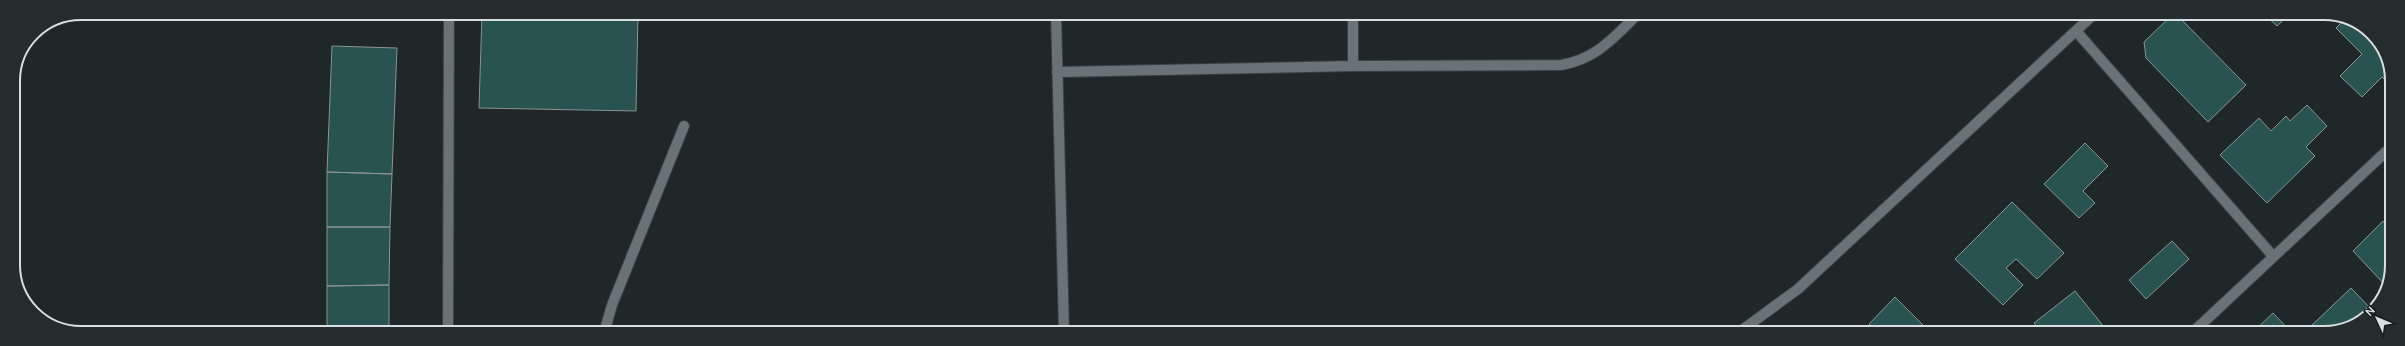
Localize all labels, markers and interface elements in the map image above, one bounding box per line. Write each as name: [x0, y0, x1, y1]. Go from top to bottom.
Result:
north arrow: [2357, 298, 2397, 338]
text: N: [2362, 303, 2378, 319]

